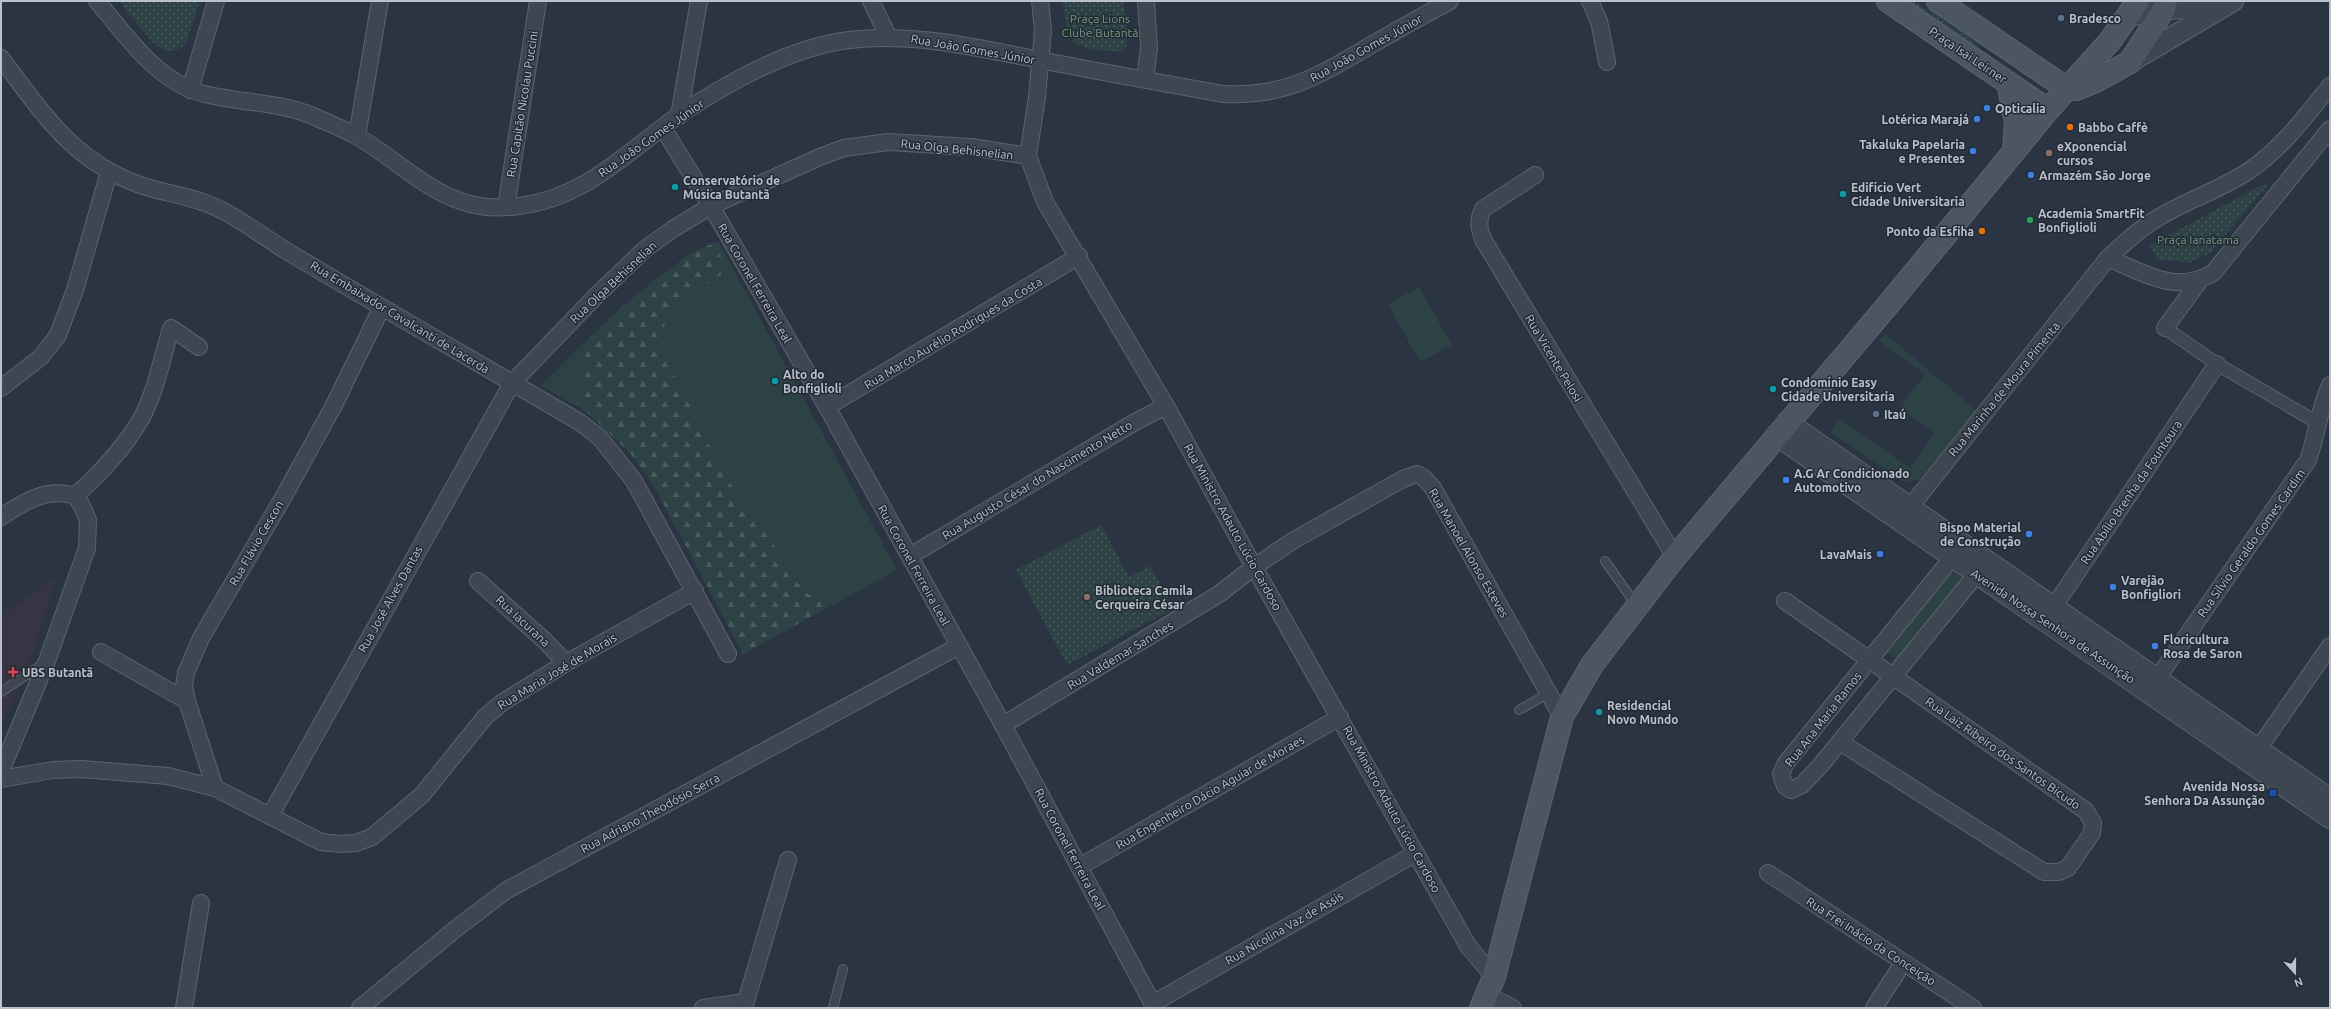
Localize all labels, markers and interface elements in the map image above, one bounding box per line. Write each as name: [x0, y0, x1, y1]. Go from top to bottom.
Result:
park label: Praça Lions Clube Butantã: [1062, 12, 1138, 39]
street label: Rua João Gomes Júnior: [1308, 12, 1425, 84]
place label: Bradesco: [2069, 12, 2121, 25]
marker: Bradesco: [2056, 13, 2066, 23]
street label: Praça Isai Leirner: [1927, 24, 2010, 86]
street label: Rua Capitão Nicolau Puccini: [504, 30, 540, 178]
street label: Rua João Gomes Júnior: [910, 32, 1037, 66]
street label: Rua João Gomes Júnior: [596, 96, 707, 179]
place label: Opticalia: [1995, 102, 2046, 115]
marker: Opticalia: [1982, 103, 1992, 113]
place label: Lotérica Marajá: [1881, 113, 1969, 126]
marker: Lotérica Marajá: [1972, 114, 1982, 124]
place label: Babbo Caffè: [2078, 121, 2148, 134]
marker: Babbo Caffè: [2065, 122, 2075, 132]
street label: Rua Olga Behisnelian: [900, 137, 1014, 161]
place label: Takaluka Papelaria e Presentes: [1859, 138, 1965, 165]
place label: eXponencial cursos: [2057, 140, 2127, 167]
marker: Takaluka Papelaria e Presentes: [1968, 146, 1978, 156]
marker: eXponencial cursos: [2044, 148, 2054, 158]
place label: Armazém São Jorge: [2039, 169, 2151, 182]
marker: Armazém São Jorge: [2026, 170, 2036, 180]
place label: Conservatório de Música Butantã: [683, 174, 780, 201]
place label: Edifício Vert Cidade Universitaria: [1851, 181, 1965, 208]
marker: Conservatório de Música Butantã: [670, 182, 680, 192]
marker: Edifício Vert Cidade Universitaria: [1838, 189, 1848, 199]
place label: Academia SmartFit Bonfiglioli: [2038, 207, 2145, 234]
marker: Academia SmartFit Bonfiglioli: [2025, 215, 2035, 225]
street label: Rua Coronel Ferreira Leal: [715, 221, 795, 345]
place label: Ponto da Esfiha: [1886, 225, 1974, 238]
marker: Ponto da Esfiha: [1977, 226, 1987, 236]
park label: Praça Ianatama: [2157, 233, 2239, 246]
street label: Rua Olga Behisnelian: [567, 239, 659, 325]
street label: Rua Embaixador Cavalcanti de Lacerda: [308, 258, 492, 376]
street label: Rua Marco Aurélio Rodrigues da Costa: [862, 275, 1044, 391]
street label: Rua Vicente Pelosi: [1523, 312, 1585, 404]
street label: Rua Marinha de Moura Pimenta: [1946, 319, 2062, 459]
place label: Alto do Bonfiglioli: [783, 368, 842, 395]
marker: Alto do Bonfiglioli: [770, 376, 780, 386]
place label: Condomínio Easy Cidade Universitaria: [1781, 376, 1895, 403]
marker: Condomínio Easy Cidade Universitaria: [1768, 384, 1778, 394]
place label: Itaú: [1884, 408, 1906, 421]
marker: Itaú: [1871, 409, 1881, 419]
street label: Rua Augusto César do Nascimento Netto: [940, 418, 1134, 542]
street label: Rua Abílio Brenha da Fountoura: [2078, 418, 2184, 566]
street label: Rua Ministro Adauto Lúcio Cardoso: [1182, 441, 1284, 613]
place label: A.G Ar Condicionado Automotivo: [1794, 467, 1909, 494]
street label: Rua Silvio Geraldo Gomes Cardim: [2195, 467, 2307, 619]
marker: A.G Ar Condicionado Automotivo: [1781, 475, 1791, 485]
street label: Rua Manoel Alonso Esteves: [1427, 486, 1511, 620]
street label: Rua Flávio Cescon: [226, 498, 286, 588]
street label: Rua Coronel Ferreira Leal: [875, 503, 953, 627]
place label: Bispo Material de Construção: [1939, 521, 2021, 550]
marker: Bispo Material de Construção: [2024, 529, 2034, 539]
street label: Rua José Alves Dantas: [355, 544, 425, 654]
place label: LavaMais: [1820, 548, 1872, 561]
marker: LavaMais: [1875, 549, 1885, 559]
street label: Avenida Nossa Senhora de Assunção: [1969, 566, 2137, 686]
place label: Varejão Bonfigliori: [2121, 574, 2181, 601]
marker: Varejão Bonfigliori: [2108, 582, 2118, 592]
place label: Biblioteca Camila Cerqueira César: [1095, 584, 1193, 611]
marker: Biblioteca Camila Cerqueira César: [1082, 592, 1092, 602]
street label: Rua Iacurana: [493, 593, 553, 649]
street label: Rua Valdemar Sanches: [1065, 618, 1175, 692]
street label: Rua Maria José de Morais: [495, 630, 619, 712]
place label: Floricultura Rosa de Saron: [2163, 633, 2242, 660]
marker: Floricultura Rosa de Saron: [2150, 641, 2160, 651]
marker: UBS Butantã: [7, 666, 19, 678]
place label: UBS Butantã: [22, 666, 93, 679]
street label: Rua Ana Maria Ramos: [1782, 669, 1864, 769]
street label: Rua Laiz Ribeiro dos Santos Bicudo: [1923, 694, 2083, 812]
place label: Residencial Novo Mundo: [1607, 699, 1679, 726]
marker: Residencial Novo Mundo: [1594, 707, 1604, 717]
street label: Rua Ministro Adauto Lúcio Cardoso: [1341, 723, 1443, 895]
street label: Rua Engenheiro Dácio Aguiar de Moraes: [1114, 733, 1306, 851]
street label: Rua Adriano Theodósio Serra: [578, 771, 722, 855]
place label: Avenida Nossa Senhora Da Assunção: [2144, 780, 2265, 809]
street label: Rua Coronel Ferreira Leal: [1032, 786, 1108, 912]
marker: Avenida Nossa Senhora Da Assunção: [2268, 788, 2278, 798]
street label: Rua Nicolina Vaz de Assis: [1223, 889, 1345, 967]
street label: Rua Frei Inácio da Conceição: [1804, 894, 1938, 988]
north arrow: [2275, 953, 2315, 993]
text: N: [2293, 975, 2305, 989]

